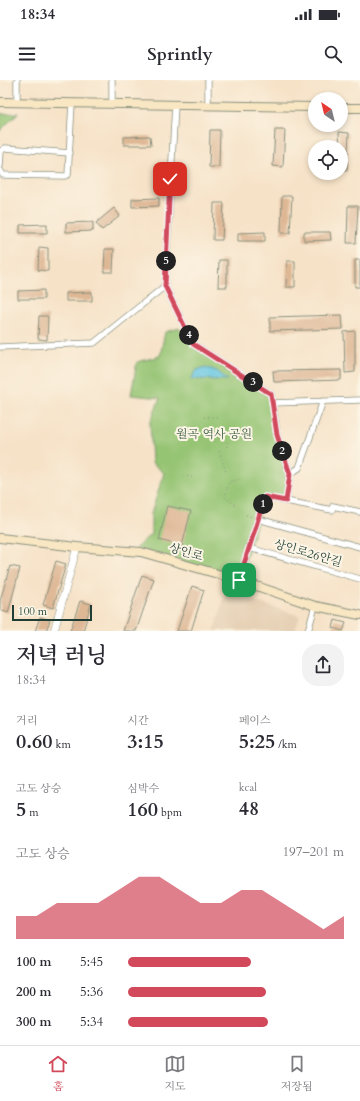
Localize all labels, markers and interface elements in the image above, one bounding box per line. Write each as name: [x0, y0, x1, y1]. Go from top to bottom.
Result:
text: 18:34: [20, 4, 55, 24]
text: Sprintly: [147, 42, 213, 67]
icon: menu: [16, 43, 38, 65]
icon: search: [322, 43, 344, 65]
north arrow: [308, 92, 348, 132]
map controls: [308, 92, 348, 180]
button: locate: [308, 140, 348, 180]
pin: [153, 162, 187, 196]
icon: check: [159, 168, 181, 190]
pin: 5: [156, 251, 176, 271]
text: 5: [163, 253, 169, 268]
pin: 4: [179, 325, 199, 345]
text: 4: [186, 327, 192, 342]
pin: 3: [243, 372, 263, 392]
text: 3: [250, 374, 256, 389]
park label: 월곡 역사 공원: [176, 426, 252, 442]
pin: 2: [272, 441, 292, 461]
text: 2: [279, 443, 285, 458]
pin: 1: [253, 494, 273, 514]
text: 1: [260, 496, 266, 511]
street label: 상인로26안길: [272, 536, 344, 570]
street label: 상인로: [167, 540, 205, 565]
pin: [222, 563, 256, 597]
icon: arrive: [228, 569, 250, 591]
scale bar: [12, 603, 92, 622]
text: 100 m: [18, 604, 47, 619]
text: 저녁 러닝: [16, 641, 107, 671]
button: share: [302, 644, 344, 686]
text: 18:34: [16, 671, 46, 689]
text: 거리: [16, 713, 37, 728]
text: 시간: [127, 713, 149, 728]
text: 페이스: [239, 713, 271, 728]
text: 0.60: [16, 728, 53, 755]
text: 3:15: [127, 728, 164, 755]
text: 5:25: [239, 728, 275, 755]
text: km: [53, 737, 71, 752]
text: /km: [275, 737, 297, 752]
text: kcal: [239, 780, 257, 795]
text: 고도 상승: [16, 781, 61, 796]
text: 심박수: [127, 781, 159, 796]
text: 48: [239, 795, 259, 822]
text: 5: [16, 796, 26, 823]
text: 160: [127, 796, 158, 823]
text: m: [26, 805, 39, 820]
text: bpm: [158, 805, 182, 820]
text: 197–201 m: [282, 843, 344, 861]
text: 고도 상승: [16, 845, 70, 863]
text: 100 m: [16, 953, 51, 971]
text: 5:45: [80, 953, 103, 971]
text: 200 m: [16, 983, 51, 1001]
text: 5:36: [80, 983, 103, 1001]
text: 300 m: [16, 1013, 51, 1031]
text: 5:34: [80, 1013, 103, 1031]
tab: 홈: [47, 1053, 69, 1094]
tab: 지도: [164, 1053, 186, 1094]
tab: 저장됨: [281, 1053, 313, 1094]

